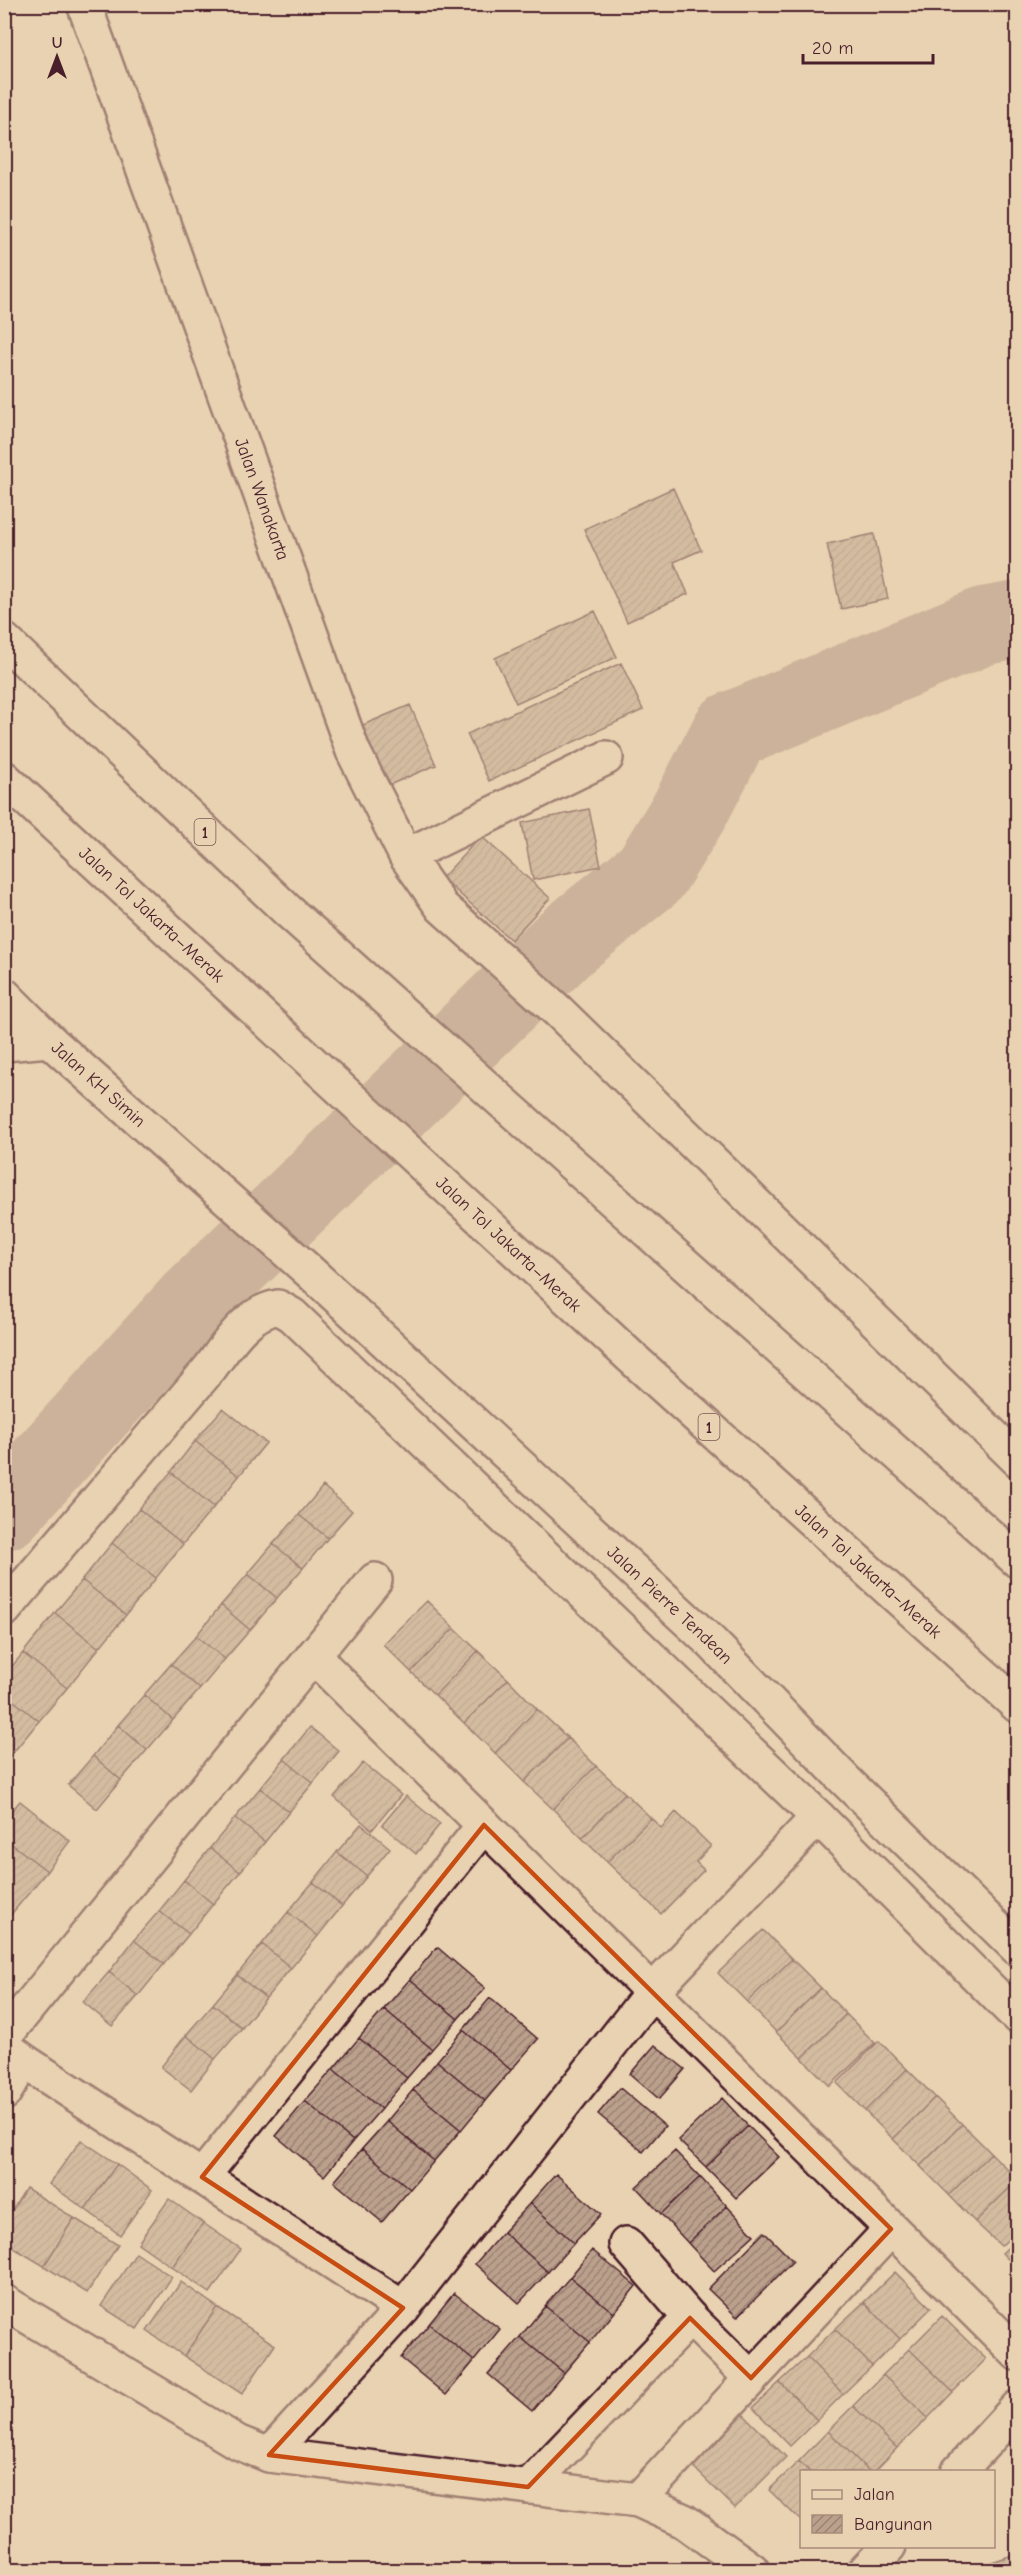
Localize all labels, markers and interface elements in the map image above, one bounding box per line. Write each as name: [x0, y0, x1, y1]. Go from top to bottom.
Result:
north arrow: [27, 27, 87, 87]
scale bar: [803, 27, 934, 65]
text: U: [52, 34, 62, 52]
text: 20 m: [812, 38, 853, 59]
street label: Jalan Wanakarta: [230, 435, 293, 563]
road number: 1: [194, 819, 216, 845]
street label: Jalan Tol Jakarta–Merak: [74, 843, 228, 987]
street label: Jalan KH Simin: [47, 1037, 150, 1132]
street label: Jalan Tol Jakarta–Merak: [431, 1172, 585, 1317]
road number: 1: [698, 1414, 720, 1440]
street label: Jalan Tol Jakarta–Merak: [790, 1500, 946, 1643]
street label: Jalan Pierre Tendean: [603, 1542, 737, 1669]
legend: [800, 2470, 995, 2548]
text: Jalan: [854, 2484, 895, 2505]
text: Bangunan: [854, 2514, 932, 2535]

